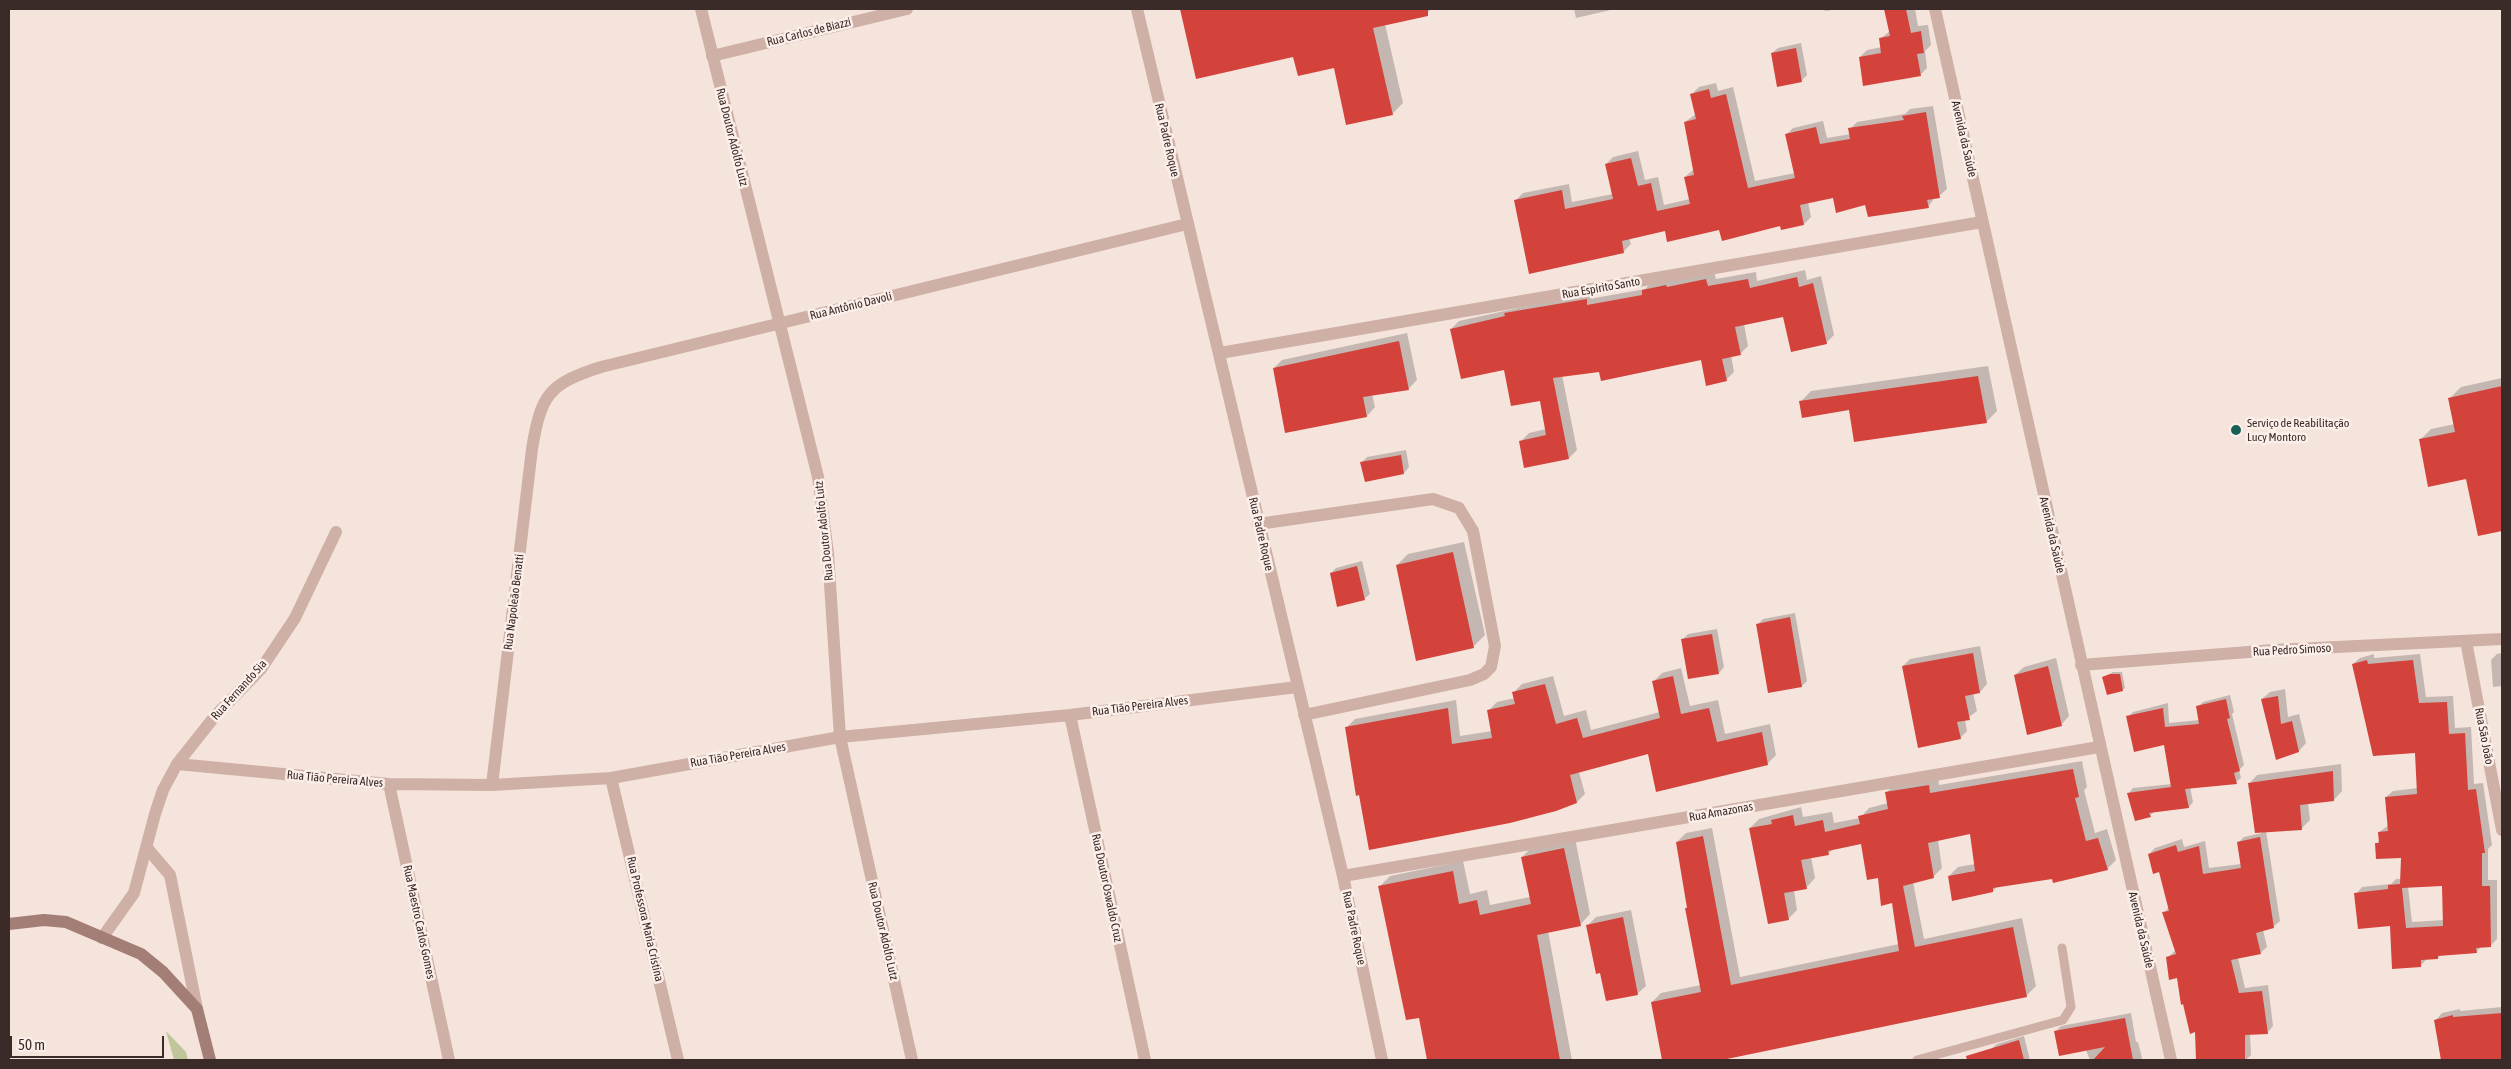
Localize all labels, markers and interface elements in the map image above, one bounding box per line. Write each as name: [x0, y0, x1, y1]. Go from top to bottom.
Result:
street label: Rua Carlos de Biazzi: [765, 15, 853, 49]
street label: Rua Doutor Adolfo Lutz: [713, 86, 751, 188]
street label: Avenida da Saúde: [1948, 99, 1980, 179]
street label: Rua Padre Roque: [1152, 102, 1182, 178]
street label: Rua Espírito Santo: [1561, 274, 1641, 302]
street label: Rua Antônio Davoli: [808, 289, 894, 323]
place label: Serviço de Reabilitação Lucy Montoro: [2247, 416, 2349, 444]
marker: Serviço de Reabilitação Lucy Montoro: [2229, 423, 2243, 437]
street label: Rua Doutor Adolfo Lutz: [812, 480, 836, 582]
street label: Avenida da Saúde: [2036, 495, 2068, 575]
street label: Rua Padre Roque: [1246, 496, 1276, 572]
street label: Rua Napoleão Benatti: [501, 553, 527, 651]
street label: Rua Pedro Simoso: [2252, 641, 2332, 659]
street label: Rua Fernando Sia: [208, 657, 270, 723]
street label: Rua Tião Pereira Alves: [1091, 693, 1189, 719]
street label: Rua São João: [2471, 706, 2497, 766]
street label: Rua Tião Pereira Alves: [689, 740, 787, 770]
street label: Rua Tião Pereira Alves: [286, 768, 384, 790]
street label: Rua Amazonas: [1688, 799, 1754, 825]
street label: Rua Doutor Oswaldo Cruz: [1088, 833, 1126, 943]
street label: Rua Professora Maria Cristina: [624, 855, 666, 983]
street label: Rua Maestro Carlos Gomes: [400, 864, 438, 980]
street label: Rua Doutor Adolfo Lutz: [865, 880, 901, 982]
street label: Rua Padre Roque: [1339, 890, 1369, 966]
street label: Avenida da Saúde: [2125, 890, 2157, 970]
scale bar: [12, 1026, 166, 1058]
text: 50 m: [18, 1036, 45, 1053]

